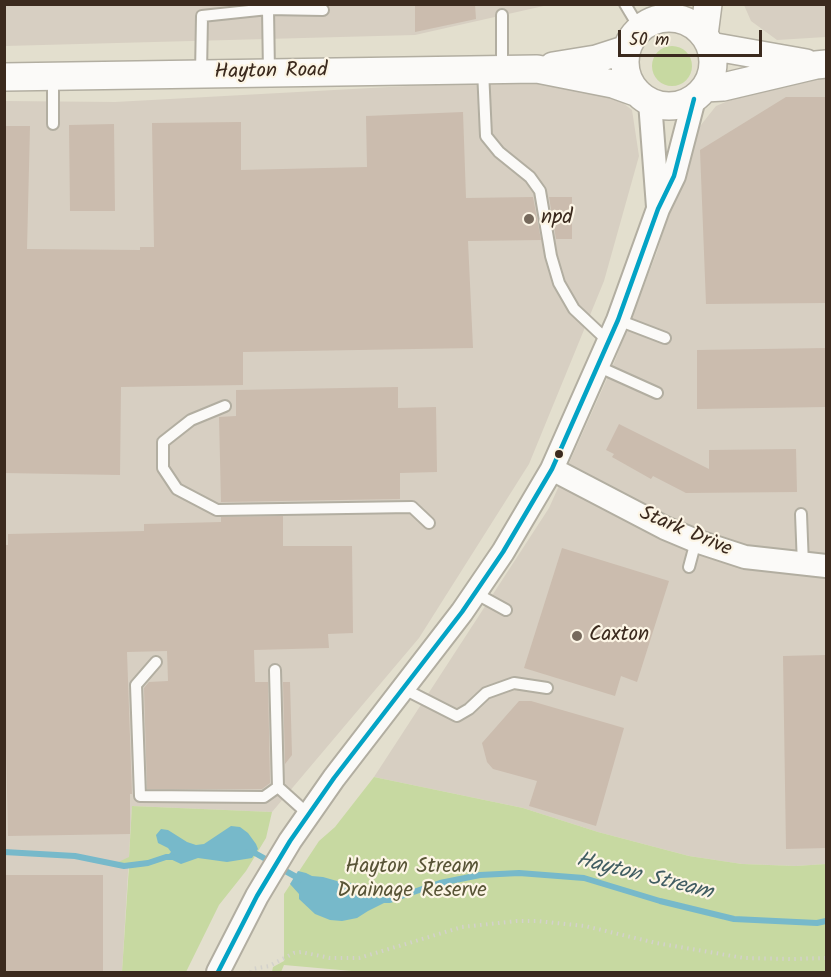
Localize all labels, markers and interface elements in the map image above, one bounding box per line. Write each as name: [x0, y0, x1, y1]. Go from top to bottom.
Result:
scale bar: [621, 18, 765, 56]
text: 50 m: [629, 26, 669, 55]
street label: Hayton Road: [214, 59, 328, 87]
place label: npd: [541, 206, 573, 232]
marker: npd: [522, 212, 536, 226]
unlabelled marker: [553, 448, 565, 460]
street label: Stark Drive: [635, 502, 735, 564]
place label: Caxton: [589, 623, 649, 649]
marker: Caxton: [570, 629, 584, 643]
water label: Hayton Stream: [573, 848, 715, 908]
park label: Hayton Stream Drainage Reserve: [337, 855, 487, 905]

